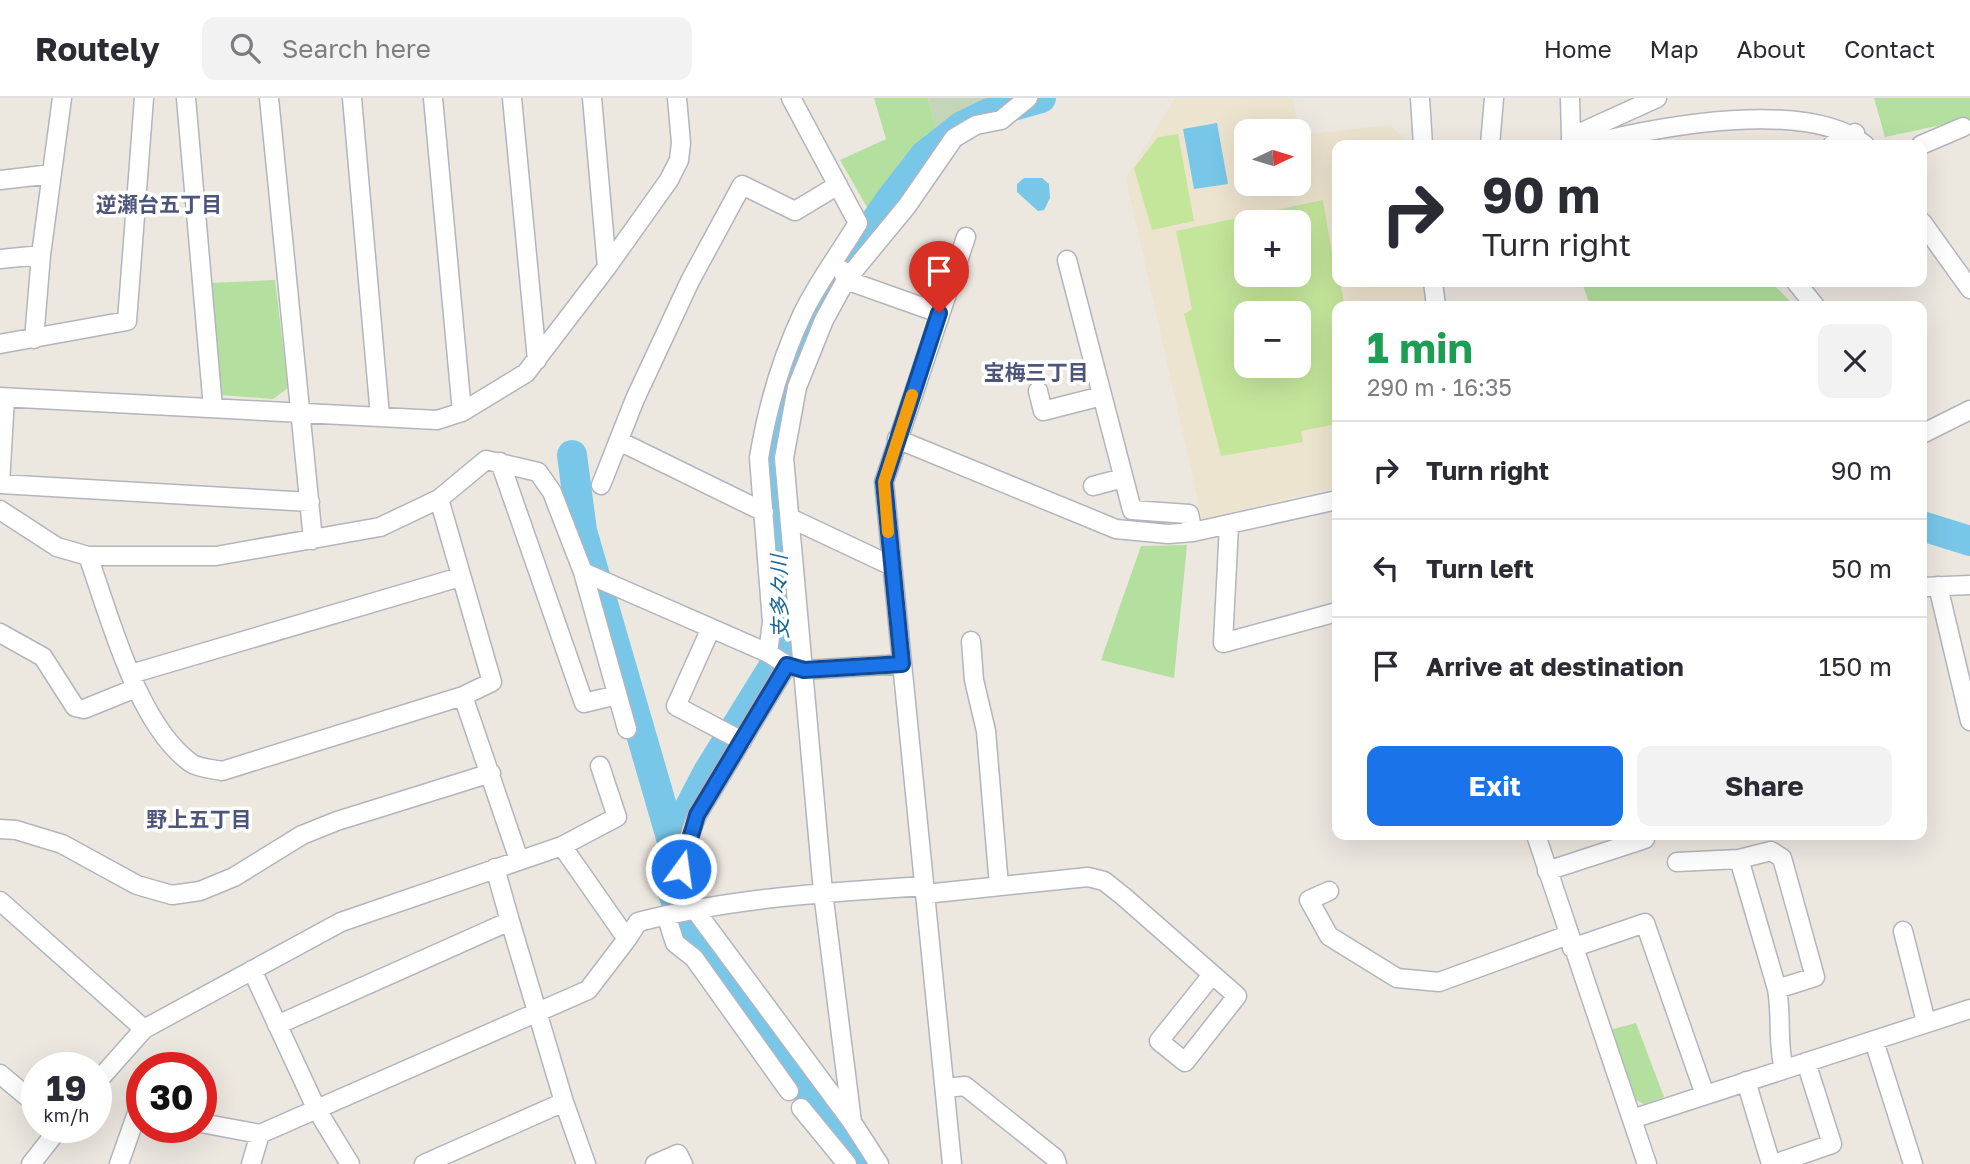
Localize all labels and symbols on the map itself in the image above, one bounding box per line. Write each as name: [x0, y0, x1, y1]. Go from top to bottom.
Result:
north arrow: [1234, 119, 1311, 196]
district label: 逆瀬台五丁目: [96, 191, 222, 217]
pin: [909, 241, 969, 313]
district label: 宝梅三丁目: [984, 359, 1089, 385]
water label: 支多々川: [765, 553, 793, 639]
district label: 野上五丁目: [147, 806, 252, 832]
position arrow: [644, 832, 718, 906]
speed limit sign: 30: [126, 1052, 217, 1143]

